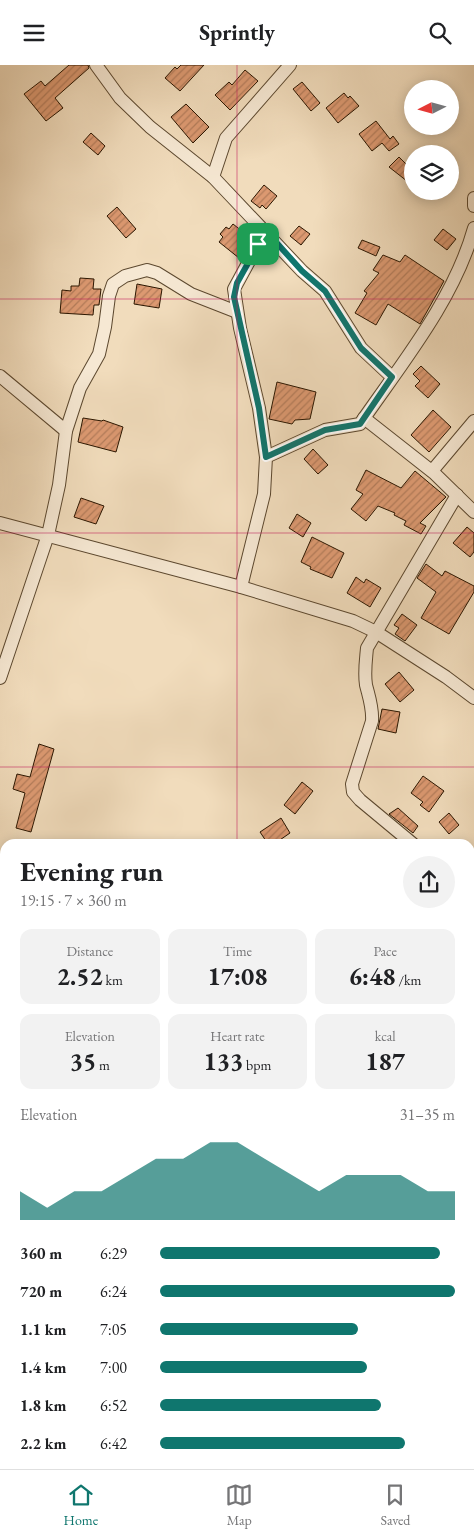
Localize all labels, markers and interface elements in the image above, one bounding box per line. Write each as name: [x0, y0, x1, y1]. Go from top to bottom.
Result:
text: Sprintly: [199, 18, 275, 47]
icon: menu: [20, 19, 48, 47]
icon: search: [426, 19, 454, 47]
north arrow: [404, 80, 459, 135]
map controls: [404, 80, 459, 200]
button: layers: [404, 145, 459, 200]
pin: [237, 223, 279, 265]
icon: arrive: [244, 230, 272, 258]
text: Evening run: [20, 853, 163, 889]
button: share: [403, 856, 455, 908]
text: 19:15 · 7 × 360 m: [20, 890, 127, 911]
text: Distance: [66, 942, 113, 960]
text: Time: [223, 942, 252, 960]
text: Pace: [373, 942, 397, 960]
text: 2.52: [57, 960, 103, 992]
text: 17:08: [208, 960, 267, 992]
text: 6:48: [349, 960, 396, 992]
text: km: [103, 971, 123, 989]
text: /km: [396, 971, 421, 989]
text: Elevation: [65, 1027, 115, 1045]
text: Heart rate: [210, 1027, 265, 1045]
text: kcal: [375, 1027, 396, 1045]
text: 35: [70, 1045, 96, 1077]
text: 133: [204, 1045, 243, 1077]
text: 187: [365, 1045, 405, 1077]
text: m: [96, 1056, 110, 1074]
text: bpm: [243, 1056, 271, 1074]
text: Elevation: [20, 1104, 78, 1125]
text: 31–35 m: [400, 1104, 455, 1125]
text: 360 m: [20, 1243, 62, 1264]
text: 6:29: [100, 1243, 127, 1264]
text: 720 m: [20, 1281, 62, 1302]
text: 6:24: [100, 1281, 127, 1302]
text: 1.1 km: [20, 1319, 66, 1340]
text: 7:05: [100, 1319, 127, 1340]
text: 1.4 km: [20, 1357, 66, 1378]
text: 7:00: [100, 1357, 127, 1378]
text: 1.8 km: [20, 1395, 66, 1416]
text: 6:52: [100, 1395, 127, 1416]
text: 2.2 km: [20, 1433, 66, 1454]
text: 6:42: [100, 1433, 127, 1454]
tab: Home: [64, 1481, 98, 1529]
tab: Map: [225, 1481, 253, 1529]
tab: Saved: [380, 1481, 410, 1529]

